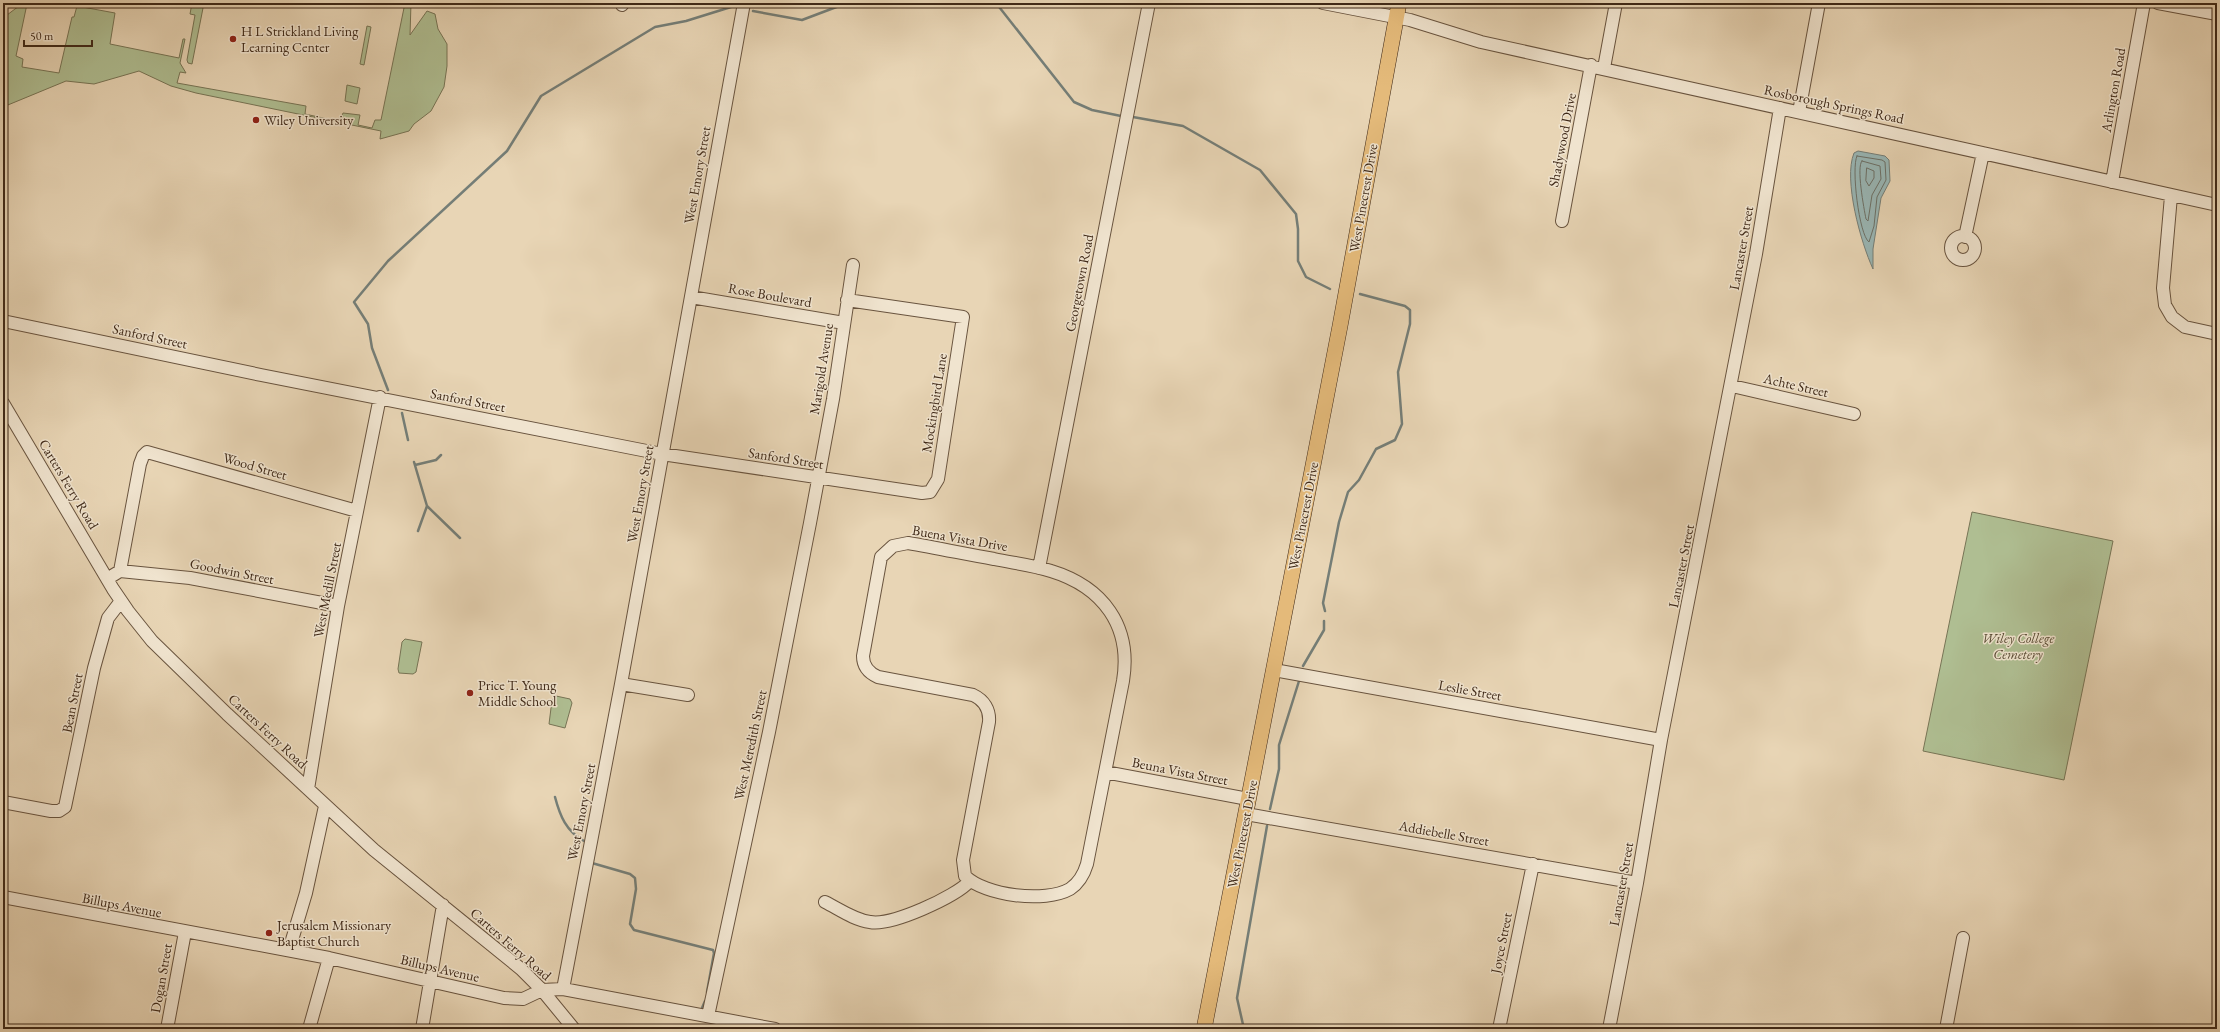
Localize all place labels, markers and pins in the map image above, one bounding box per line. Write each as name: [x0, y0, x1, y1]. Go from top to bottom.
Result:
place label: H L Strickland Living Learning Center: [241, 22, 359, 56]
marker: H L Strickland Living Learning Center: [228, 34, 238, 44]
place label: Wiley University: [264, 111, 354, 129]
marker: Wiley University: [251, 115, 261, 125]
place label: Price T. Young Middle School: [478, 676, 557, 710]
marker: Price T. Young Middle School: [465, 688, 475, 698]
place label: Jerusalem Missionary Baptist Church: [276, 916, 392, 950]
marker: Jerusalem Missionary Baptist Church: [264, 928, 274, 938]

